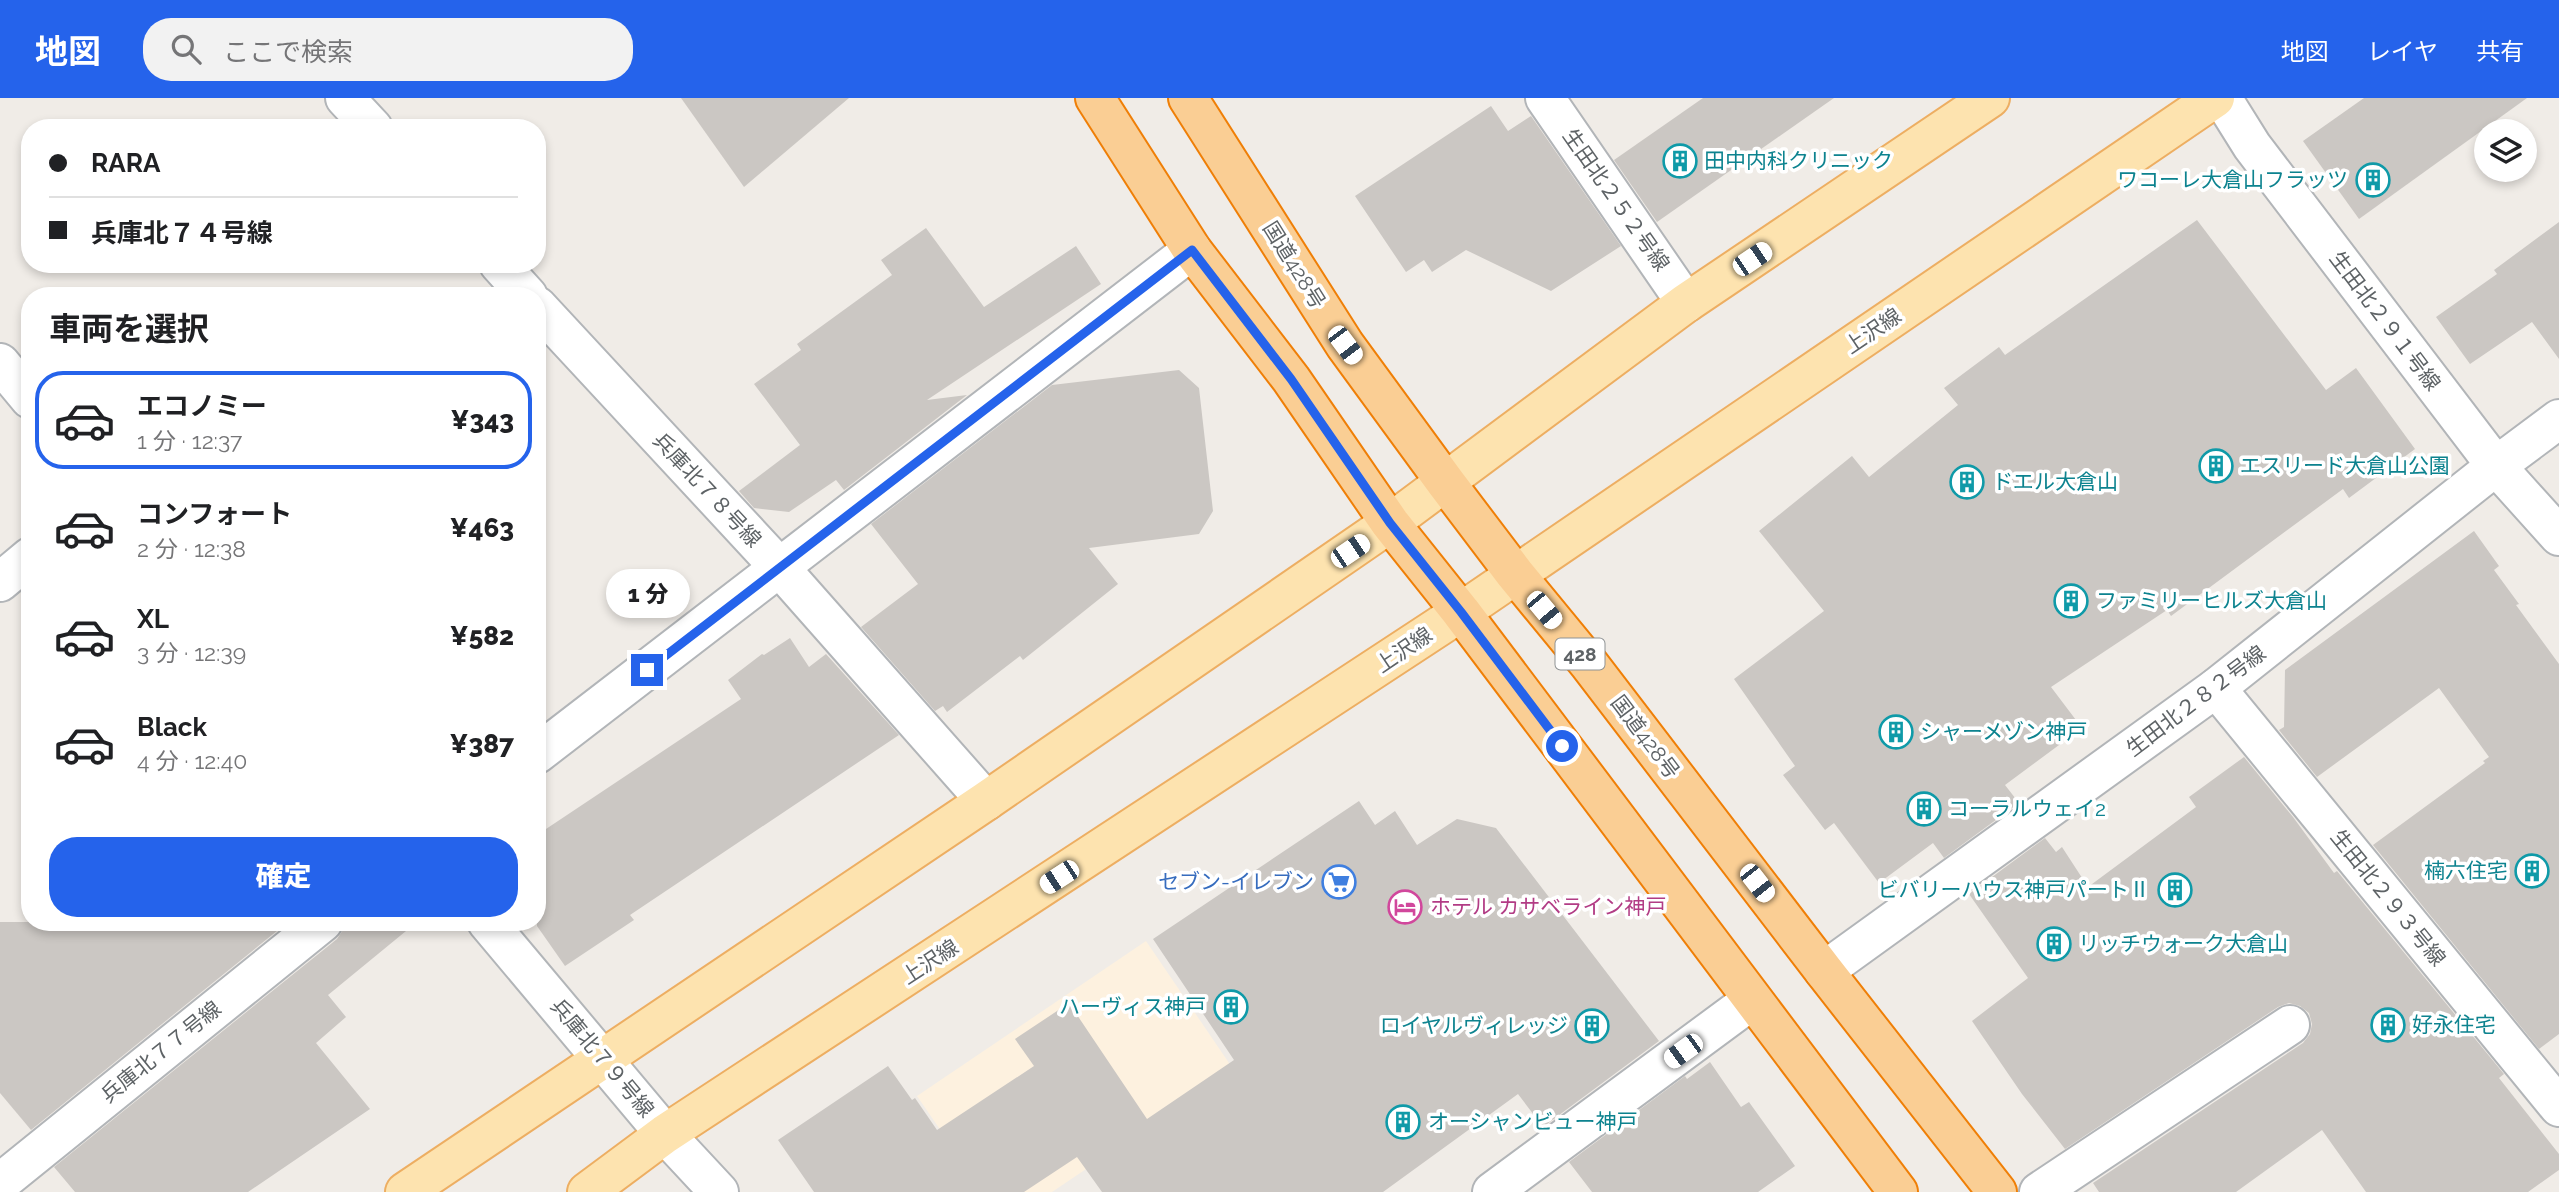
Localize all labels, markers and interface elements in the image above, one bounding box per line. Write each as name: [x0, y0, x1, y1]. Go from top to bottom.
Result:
search box: [143, 18, 633, 81]
icon: search: [167, 30, 205, 68]
text: 地図: [35, 32, 101, 71]
text: ここで検索: [223, 37, 353, 67]
text: 地図: [2281, 37, 2329, 66]
text: レイヤ: [2367, 37, 2438, 66]
text: 共有: [2476, 37, 2524, 66]
map controls: [2474, 119, 2537, 182]
button: layers: [2474, 119, 2537, 182]
street label: 生田北２５２号線: [1558, 124, 1675, 276]
building icon: 田中内科クリニック: [1661, 142, 1699, 180]
text: RARA: [91, 148, 161, 178]
place label: 田中内科クリニック: [1704, 148, 1893, 173]
building icon: ワコーレ大倉山フラッツ: [2354, 161, 2392, 199]
place label: ワコーレ大倉山フラッツ: [2117, 167, 2348, 192]
street label: 国道428号: [1258, 217, 1331, 313]
text: 兵庫北７４号線: [91, 218, 273, 248]
car: [1729, 239, 1776, 279]
street label: 生田北２９１号線: [2325, 246, 2446, 395]
street label: 上沢線: [1840, 303, 1906, 359]
text: 車両を選択: [49, 310, 209, 347]
car: [1324, 322, 1367, 368]
icon: car: [53, 389, 116, 452]
text: エコノミー: [137, 391, 267, 421]
text: ¥343: [451, 405, 514, 435]
text: 1 分 · 12:37: [137, 427, 242, 454]
street label: 兵庫北７８号線: [648, 427, 767, 552]
building icon: エスリード大倉山公園: [2197, 447, 2235, 485]
place label: エスリード大倉山公園: [2240, 453, 2450, 478]
building icon: ドエル大倉山: [1948, 463, 1986, 501]
place label: ドエル大倉山: [1992, 469, 2118, 494]
icon: car: [53, 497, 116, 560]
text: コンフォート: [137, 499, 292, 529]
text: ¥463: [450, 513, 514, 543]
car: [1327, 531, 1374, 571]
text: 2 分 · 12:38: [137, 535, 246, 562]
callout: 1 分: [605, 568, 689, 618]
text: 1 分: [628, 580, 668, 607]
building icon: ファミリーヒルズ大倉山: [2052, 582, 2090, 620]
car: [1523, 587, 1566, 633]
place label: ファミリーヒルズ大倉山: [2096, 588, 2327, 613]
text: XL: [137, 604, 169, 634]
icon: car: [53, 605, 116, 668]
text: ¥582: [450, 621, 514, 651]
street label: 上沢線: [1371, 622, 1437, 678]
road number: 428: [1556, 638, 1604, 670]
text: 3 分 · 12:39: [137, 639, 246, 666]
street label: 生田北２８２号線: [2121, 640, 2270, 761]
route end: [631, 654, 663, 686]
street label: 国道428号: [1606, 690, 1685, 783]
text: Black: [137, 712, 207, 742]
icon: car: [53, 713, 116, 776]
building icon: シャーメゾン神戸: [1877, 713, 1915, 751]
place label: シャーメゾン神戸: [1920, 719, 2087, 744]
text: ¥387: [450, 729, 514, 759]
route start: [1546, 730, 1578, 762]
text: 4 分 · 12:40: [137, 747, 247, 774]
building icon: コーラルウェイ2: [1905, 790, 1943, 828]
place label: コーラルウェイ2: [1948, 796, 2106, 821]
street label: 生田北２９３号線: [2326, 825, 2451, 971]
button: 確定: [49, 837, 518, 917]
building icon: 楠六住宅: [2513, 852, 2551, 890]
car: [1036, 857, 1083, 897]
place label: 楠六住宅: [2424, 858, 2508, 883]
car: [1736, 860, 1779, 906]
supermarket icon: セブン-イレブン: [1320, 863, 1358, 901]
place label: セブン-イレブン: [1158, 869, 1314, 894]
building icon: ビバリーハウス神戸パートⅡ: [2156, 871, 2194, 909]
place label: ビバリーハウス神戸パートⅡ: [1877, 877, 2150, 902]
hotel icon: ホテル カサベライン神戸: [1386, 888, 1424, 926]
place label: ホテル カサベライン神戸: [1430, 894, 1666, 919]
building icon: リッチウォーク大倉山: [2035, 925, 2073, 963]
place label: リッチウォーク大倉山: [2078, 931, 2288, 956]
street label: 上沢線: [897, 934, 963, 989]
building icon: ハーヴィス神戸: [1212, 988, 1250, 1026]
street label: 兵庫北７９号線: [546, 993, 659, 1122]
place label: ハーヴィス神戸: [1059, 994, 1206, 1019]
street label: 兵庫北７７号線: [96, 996, 226, 1108]
building icon: 好永住宅: [2369, 1006, 2407, 1044]
building icon: ロイヤルヴィレッジ: [1573, 1007, 1611, 1045]
place label: 好永住宅: [2412, 1012, 2496, 1037]
place label: ロイヤルヴィレッジ: [1380, 1013, 1568, 1038]
car: [1660, 1030, 1707, 1072]
building icon: オーシャンビュー神戸: [1384, 1103, 1422, 1141]
place label: オーシャンビュー神戸: [1428, 1109, 1638, 1134]

